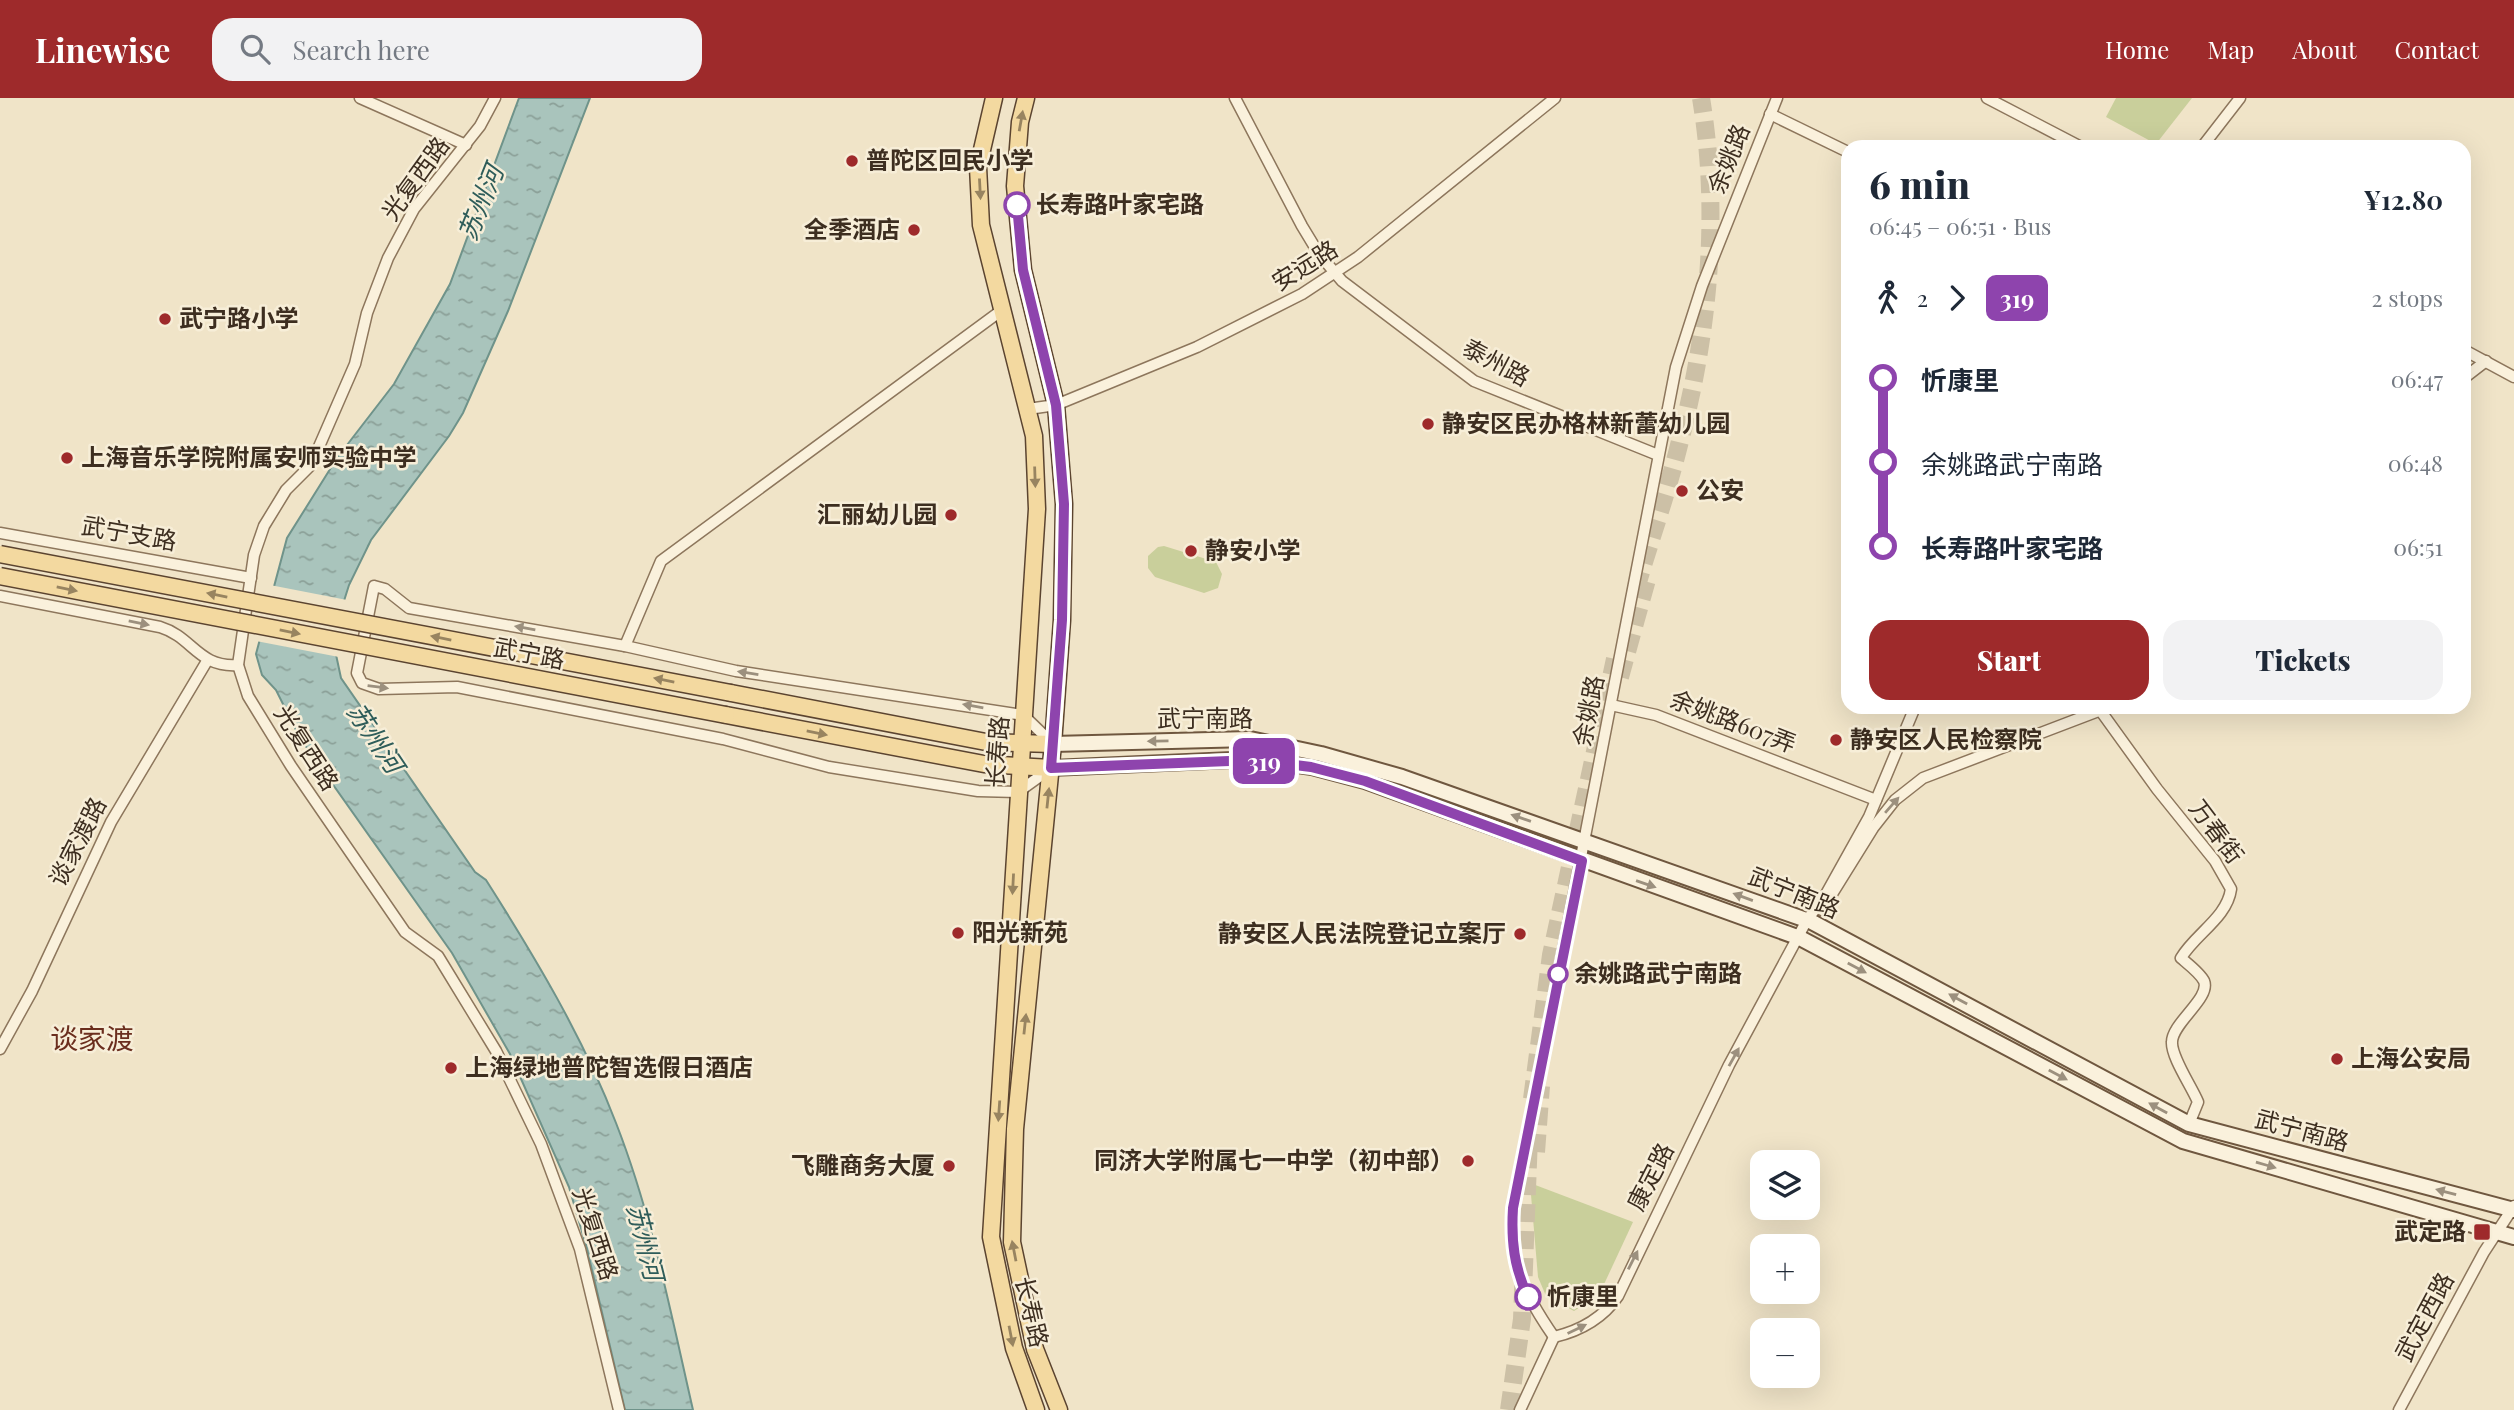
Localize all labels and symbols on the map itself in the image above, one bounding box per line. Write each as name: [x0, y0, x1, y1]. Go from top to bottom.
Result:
one-way arrow: [1016, 109, 1027, 131]
street label: 余姚路: [1699, 119, 1755, 198]
street label: 光复西路: [373, 130, 456, 226]
place label: 普陀区回民小学: [866, 143, 1034, 175]
marker: 普陀区回民小学: [844, 153, 860, 169]
water label: 苏州河: [449, 155, 512, 245]
one-way arrow: [974, 178, 985, 200]
place label: 长寿路叶家宅路: [1036, 187, 1204, 219]
marker: 长寿路叶家宅路: [1004, 192, 1030, 218]
place label: 全季酒店: [804, 212, 900, 244]
marker: 全季酒店: [906, 222, 922, 238]
street label: 安远路: [1265, 232, 1343, 297]
place label: 武宁路小学: [179, 301, 299, 333]
marker: 武宁路小学: [157, 311, 173, 327]
street label: 泰州路: [1458, 330, 1536, 392]
place label: 静安区民办格林新蕾幼儿园: [1442, 406, 1730, 438]
marker: 静安区民办格林新蕾幼儿园: [1420, 416, 1436, 432]
place label: 上海音乐学院附属安师实验中学: [81, 440, 417, 472]
marker: 上海音乐学院附属安师实验中学: [59, 450, 75, 466]
one-way arrow: [1030, 466, 1041, 488]
place label: 公安: [1696, 473, 1744, 505]
marker: 公安: [1674, 483, 1690, 499]
place label: 汇丽幼儿园: [817, 497, 937, 529]
marker: 汇丽幼儿园: [943, 507, 959, 523]
street label: 武宁支路: [79, 508, 179, 556]
place label: 静安小学: [1205, 533, 1301, 565]
marker: 静安小学: [1183, 543, 1199, 559]
one-way arrow: [56, 584, 78, 595]
one-way arrow: [206, 590, 228, 601]
one-way arrow: [128, 617, 150, 628]
one-way arrow: [514, 622, 536, 633]
one-way arrow: [280, 626, 302, 637]
street label: 武宁路: [491, 629, 568, 675]
one-way arrow: [430, 632, 452, 643]
one-way arrow: [737, 667, 759, 678]
street label: 余姚路: [1564, 672, 1610, 749]
one-way arrow: [653, 675, 675, 686]
one-way arrow: [367, 681, 389, 692]
street label: 余姚路607弄: [1666, 681, 1801, 759]
water label: 苏州河: [340, 695, 415, 783]
street label: 光复西路: [268, 698, 347, 796]
one-way arrow: [962, 700, 984, 711]
street label: 武宁南路: [1157, 701, 1253, 733]
street label: 长寿路: [978, 715, 1014, 789]
place label: 静安区人民检察院: [1850, 722, 2042, 754]
one-way arrow: [806, 727, 828, 738]
marker: 静安区人民检察院: [1828, 732, 1844, 748]
one-way arrow: [1147, 735, 1169, 747]
line badge: 319: [1224, 738, 1304, 784]
one-way arrow: [1043, 786, 1054, 808]
street label: 谈家渡路: [40, 791, 112, 891]
street label: 万春街: [2183, 792, 2252, 869]
one-way arrow: [1884, 797, 1899, 814]
one-way arrow: [1511, 812, 1532, 823]
street label: 武宁南路: [1744, 858, 1845, 924]
one-way arrow: [1007, 873, 1018, 895]
one-way arrow: [1636, 879, 1657, 890]
one-way arrow: [1733, 891, 1754, 902]
place label: 阳光新苑: [972, 915, 1068, 947]
place label: 静安区人民法院登记立案厅: [1218, 916, 1506, 948]
marker: 阳光新苑: [950, 925, 966, 941]
marker: 静安区人民法院登记立案厅: [1512, 926, 1528, 942]
place label: 余姚路武宁南路: [1574, 956, 1742, 988]
one-way arrow: [1847, 962, 1867, 974]
marker: 余姚路武宁南路: [1548, 964, 1568, 984]
one-way arrow: [1948, 993, 1968, 1005]
one-way arrow: [1020, 1013, 1031, 1035]
district label: 谈家渡: [50, 1019, 134, 1056]
place label: 上海公安局: [2351, 1041, 2471, 1073]
one-way arrow: [1728, 1047, 1740, 1066]
place label: 上海绿地普陀智选假日酒店: [465, 1050, 753, 1082]
marker: 上海公安局: [2329, 1051, 2345, 1067]
marker: 上海绿地普陀智选假日酒店: [443, 1060, 459, 1076]
one-way arrow: [2048, 1069, 2068, 1080]
one-way arrow: [993, 1100, 1004, 1122]
street label: 武宁南路: [2252, 1101, 2353, 1157]
one-way arrow: [2148, 1102, 2168, 1113]
street label: 康定路: [1619, 1137, 1680, 1215]
place label: 同济大学附属七一中学（初中部）: [1094, 1143, 1454, 1175]
place label: 飞雕商务大厦: [791, 1148, 935, 1180]
marker: 同济大学附属七一中学（初中部）: [1460, 1153, 1476, 1169]
marker: 飞雕商务大厦: [941, 1158, 957, 1174]
one-way arrow: [2255, 1161, 2276, 1171]
street label: 光复西路: [567, 1183, 627, 1284]
one-way arrow: [2435, 1186, 2457, 1197]
water label: 苏州河: [620, 1200, 674, 1289]
place label: 武定路: [2394, 1214, 2466, 1246]
marker: 武定路: [2472, 1222, 2492, 1242]
one-way arrow: [1008, 1240, 1019, 1262]
one-way arrow: [1627, 1250, 1638, 1270]
street label: 武定西路: [2387, 1266, 2460, 1366]
street label: 长寿路: [1009, 1273, 1057, 1350]
place label: 忻康里: [1547, 1279, 1619, 1311]
marker: 忻康里: [1515, 1284, 1541, 1310]
one-way arrow: [1567, 1323, 1587, 1334]
one-way arrow: [1006, 1325, 1017, 1347]

